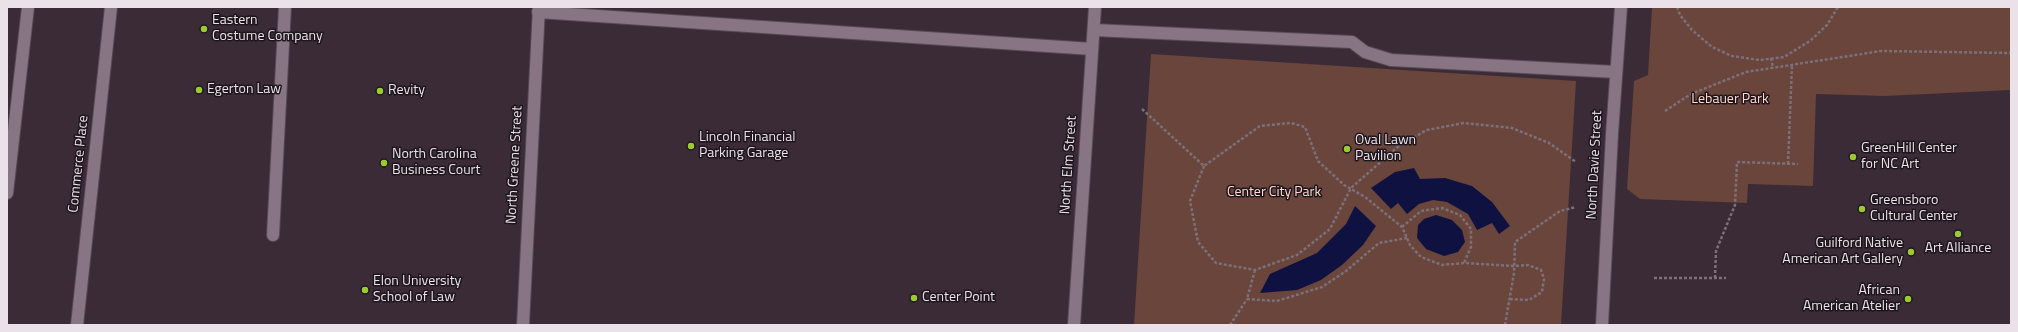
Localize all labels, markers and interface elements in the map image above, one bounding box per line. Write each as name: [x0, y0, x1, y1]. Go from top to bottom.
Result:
place label: Eastern Costume Company: [212, 13, 323, 46]
marker: Eastern Costume Company: [199, 24, 209, 34]
place label: Egerton Law: [207, 82, 281, 98]
place label: Revity: [388, 83, 425, 99]
marker: Egerton Law: [194, 85, 204, 95]
marker: Revity: [375, 86, 385, 96]
park label: Lebauer Park: [1691, 92, 1769, 108]
street label: North Greene Street: [504, 105, 526, 225]
street label: North Davie Street: [1584, 110, 1606, 220]
street label: Commerce Place: [66, 114, 92, 214]
street label: North Elm Street: [1057, 115, 1081, 215]
place label: Lincoln Financial Parking Garage: [699, 130, 795, 162]
place label: Oval Lawn Pavilion: [1355, 133, 1416, 166]
marker: Lincoln Financial Parking Garage: [686, 141, 696, 151]
place label: GreenHill Center for NC Art: [1861, 141, 1957, 174]
marker: Oval Lawn Pavilion: [1342, 144, 1352, 154]
place label: North Carolina Business Court: [392, 147, 480, 180]
marker: GreenHill Center for NC Art: [1848, 152, 1858, 162]
marker: North Carolina Business Court: [379, 158, 389, 168]
park label: Center City Park: [1227, 185, 1321, 201]
place label: Greensboro Cultural Center: [1870, 193, 1957, 226]
marker: Greensboro Cultural Center: [1857, 204, 1867, 214]
marker: Art Alliance: [1953, 229, 1963, 239]
place label: Guilford Native American Art Gallery: [1782, 236, 1903, 268]
place label: Art Alliance: [1925, 241, 1991, 257]
marker: Guilford Native American Art Gallery: [1906, 247, 1916, 257]
place label: Elon University School of Law: [373, 274, 461, 306]
place label: African American Atelier: [1803, 283, 1900, 316]
marker: Elon University School of Law: [360, 285, 370, 295]
place label: Center Point: [922, 290, 995, 306]
marker: Center Point: [909, 293, 919, 303]
marker: African American Atelier: [1903, 294, 1913, 304]

